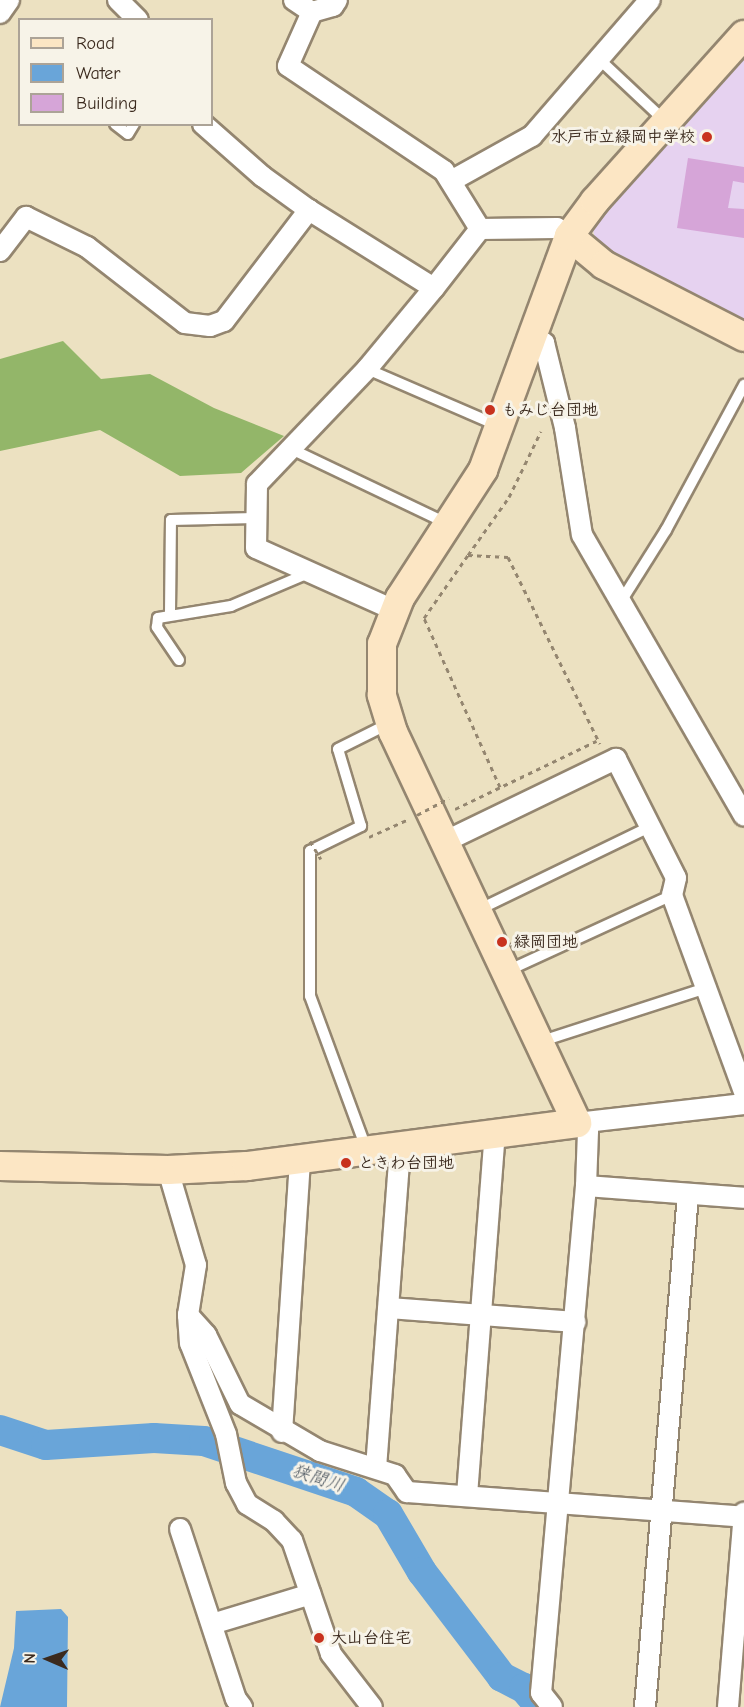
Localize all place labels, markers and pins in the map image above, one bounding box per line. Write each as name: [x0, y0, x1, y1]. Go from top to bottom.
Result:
place label: 水戸市立緑岡中学校: [551, 127, 695, 147]
marker: 水戸市立緑岡中学校: [700, 130, 714, 144]
place label: もみじ台団地: [502, 400, 598, 420]
marker: もみじ台団地: [483, 403, 497, 417]
place label: 緑岡団地: [514, 932, 578, 952]
marker: 緑岡団地: [495, 935, 509, 949]
place label: ときわ台団地: [358, 1153, 454, 1173]
marker: ときわ台団地: [339, 1156, 353, 1170]
place label: 大山台住宅: [331, 1628, 411, 1648]
marker: 大山台住宅: [312, 1631, 326, 1645]

